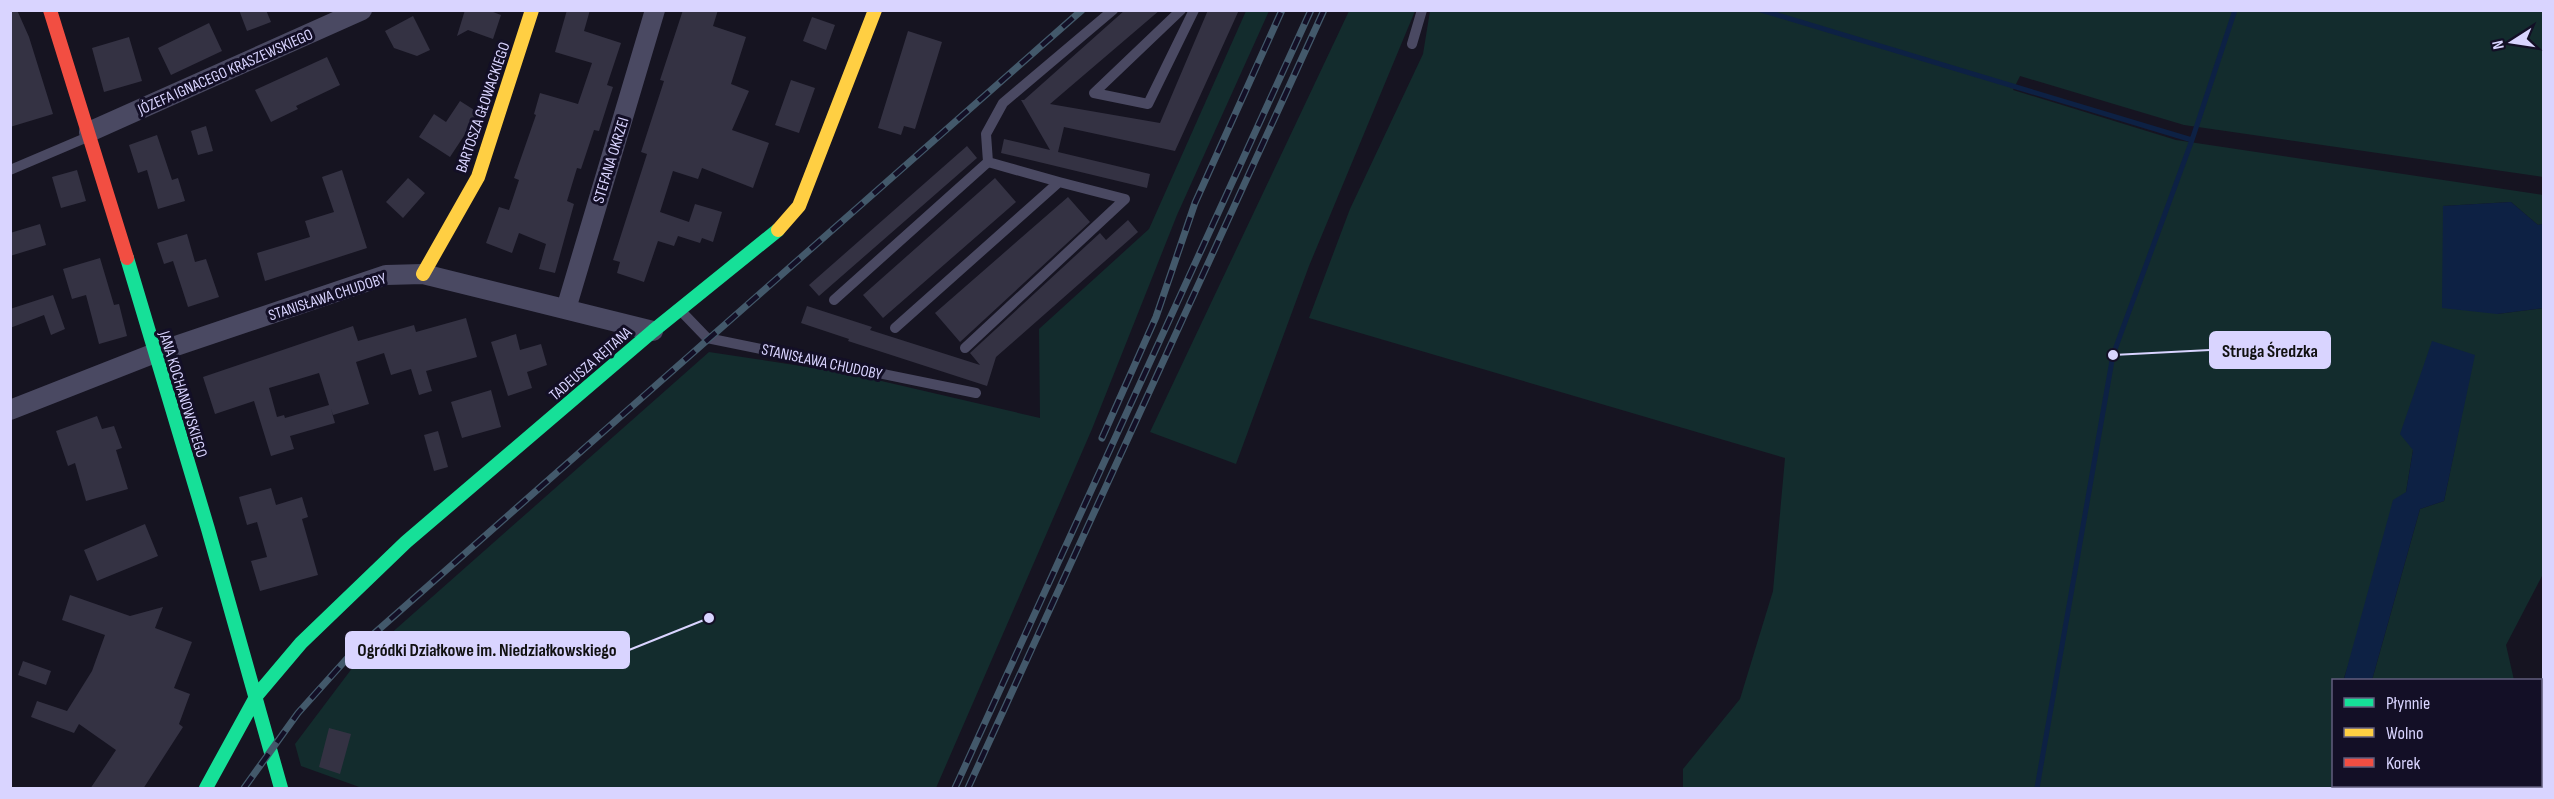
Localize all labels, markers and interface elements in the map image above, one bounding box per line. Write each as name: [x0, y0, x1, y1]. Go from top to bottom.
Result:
north arrow: [2482, 12, 2542, 72]
street label: JÓZEFA IGNACEGO KRASZEWSKIEGO: [134, 25, 316, 120]
text: N: [2489, 39, 2509, 51]
street label: BARTOSZA GŁOWACKIEGO: [452, 40, 515, 175]
street label: STEFANA OKRZEI: [589, 115, 634, 206]
street label: STANISŁAWA CHUDOBY: [266, 269, 389, 325]
street label: TADEUSZA REJTANA: [546, 323, 636, 405]
street label: JANA KOCHANOWSKIEGO: [154, 328, 211, 460]
callout: Struga Średzka: [2210, 332, 2330, 368]
street label: STANISŁAWA CHUDOBY: [760, 340, 884, 385]
text: Struga Średzka: [2222, 341, 2318, 362]
callout: Ogródki Działkowe im. Niedziałkowskiego: [346, 632, 629, 668]
text: Ogródki Działkowe im. Niedziałkowskiego: [357, 640, 617, 661]
legend: [2332, 679, 2542, 787]
text: Płynnie: [2386, 693, 2430, 714]
text: Wolno: [2386, 723, 2423, 744]
text: Korek: [2386, 753, 2420, 774]

